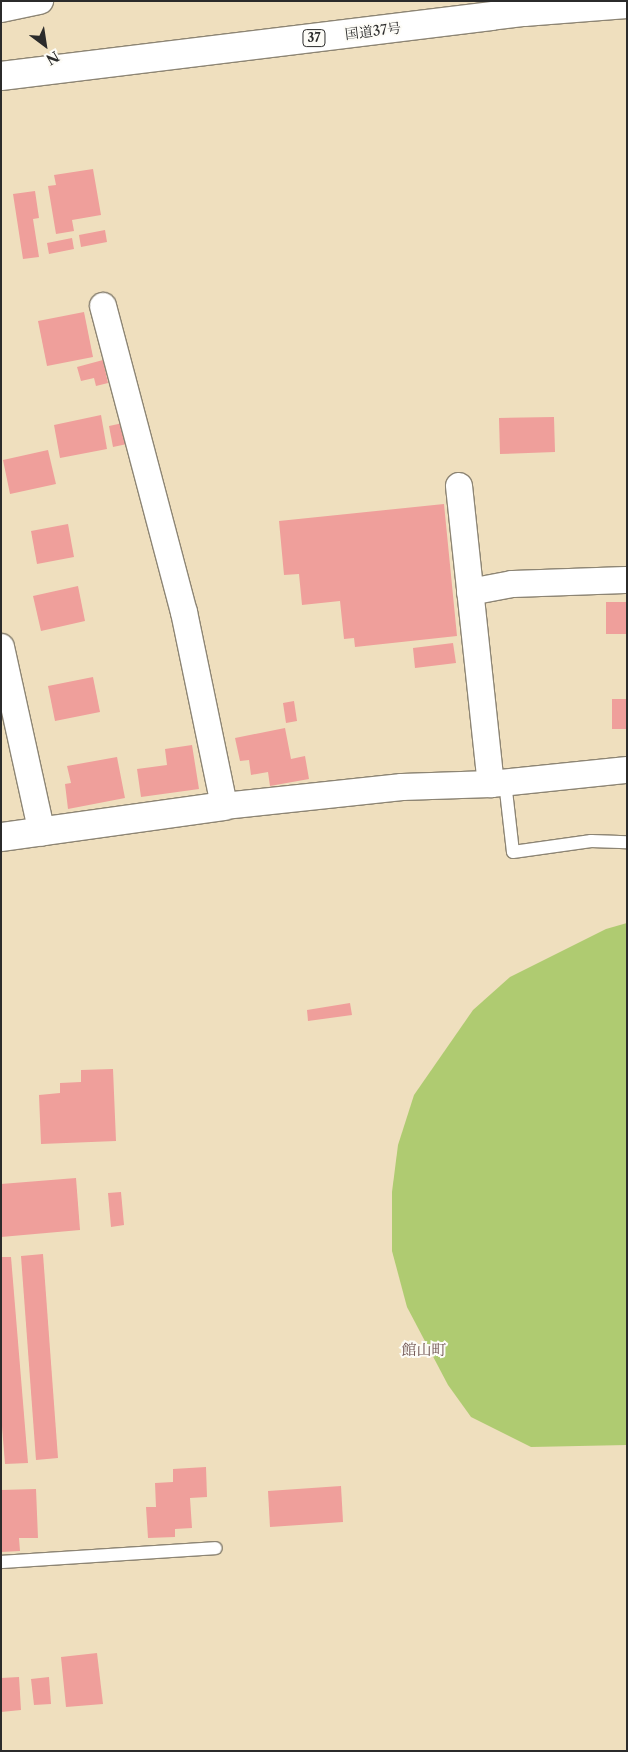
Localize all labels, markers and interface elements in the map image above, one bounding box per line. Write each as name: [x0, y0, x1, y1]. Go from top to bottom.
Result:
street label: 国道37号: [344, 19, 402, 43]
north arrow: [20, 20, 70, 70]
road number: 37: [302, 28, 326, 48]
text: N: [43, 47, 63, 69]
district label: 館山町: [402, 1341, 446, 1359]

